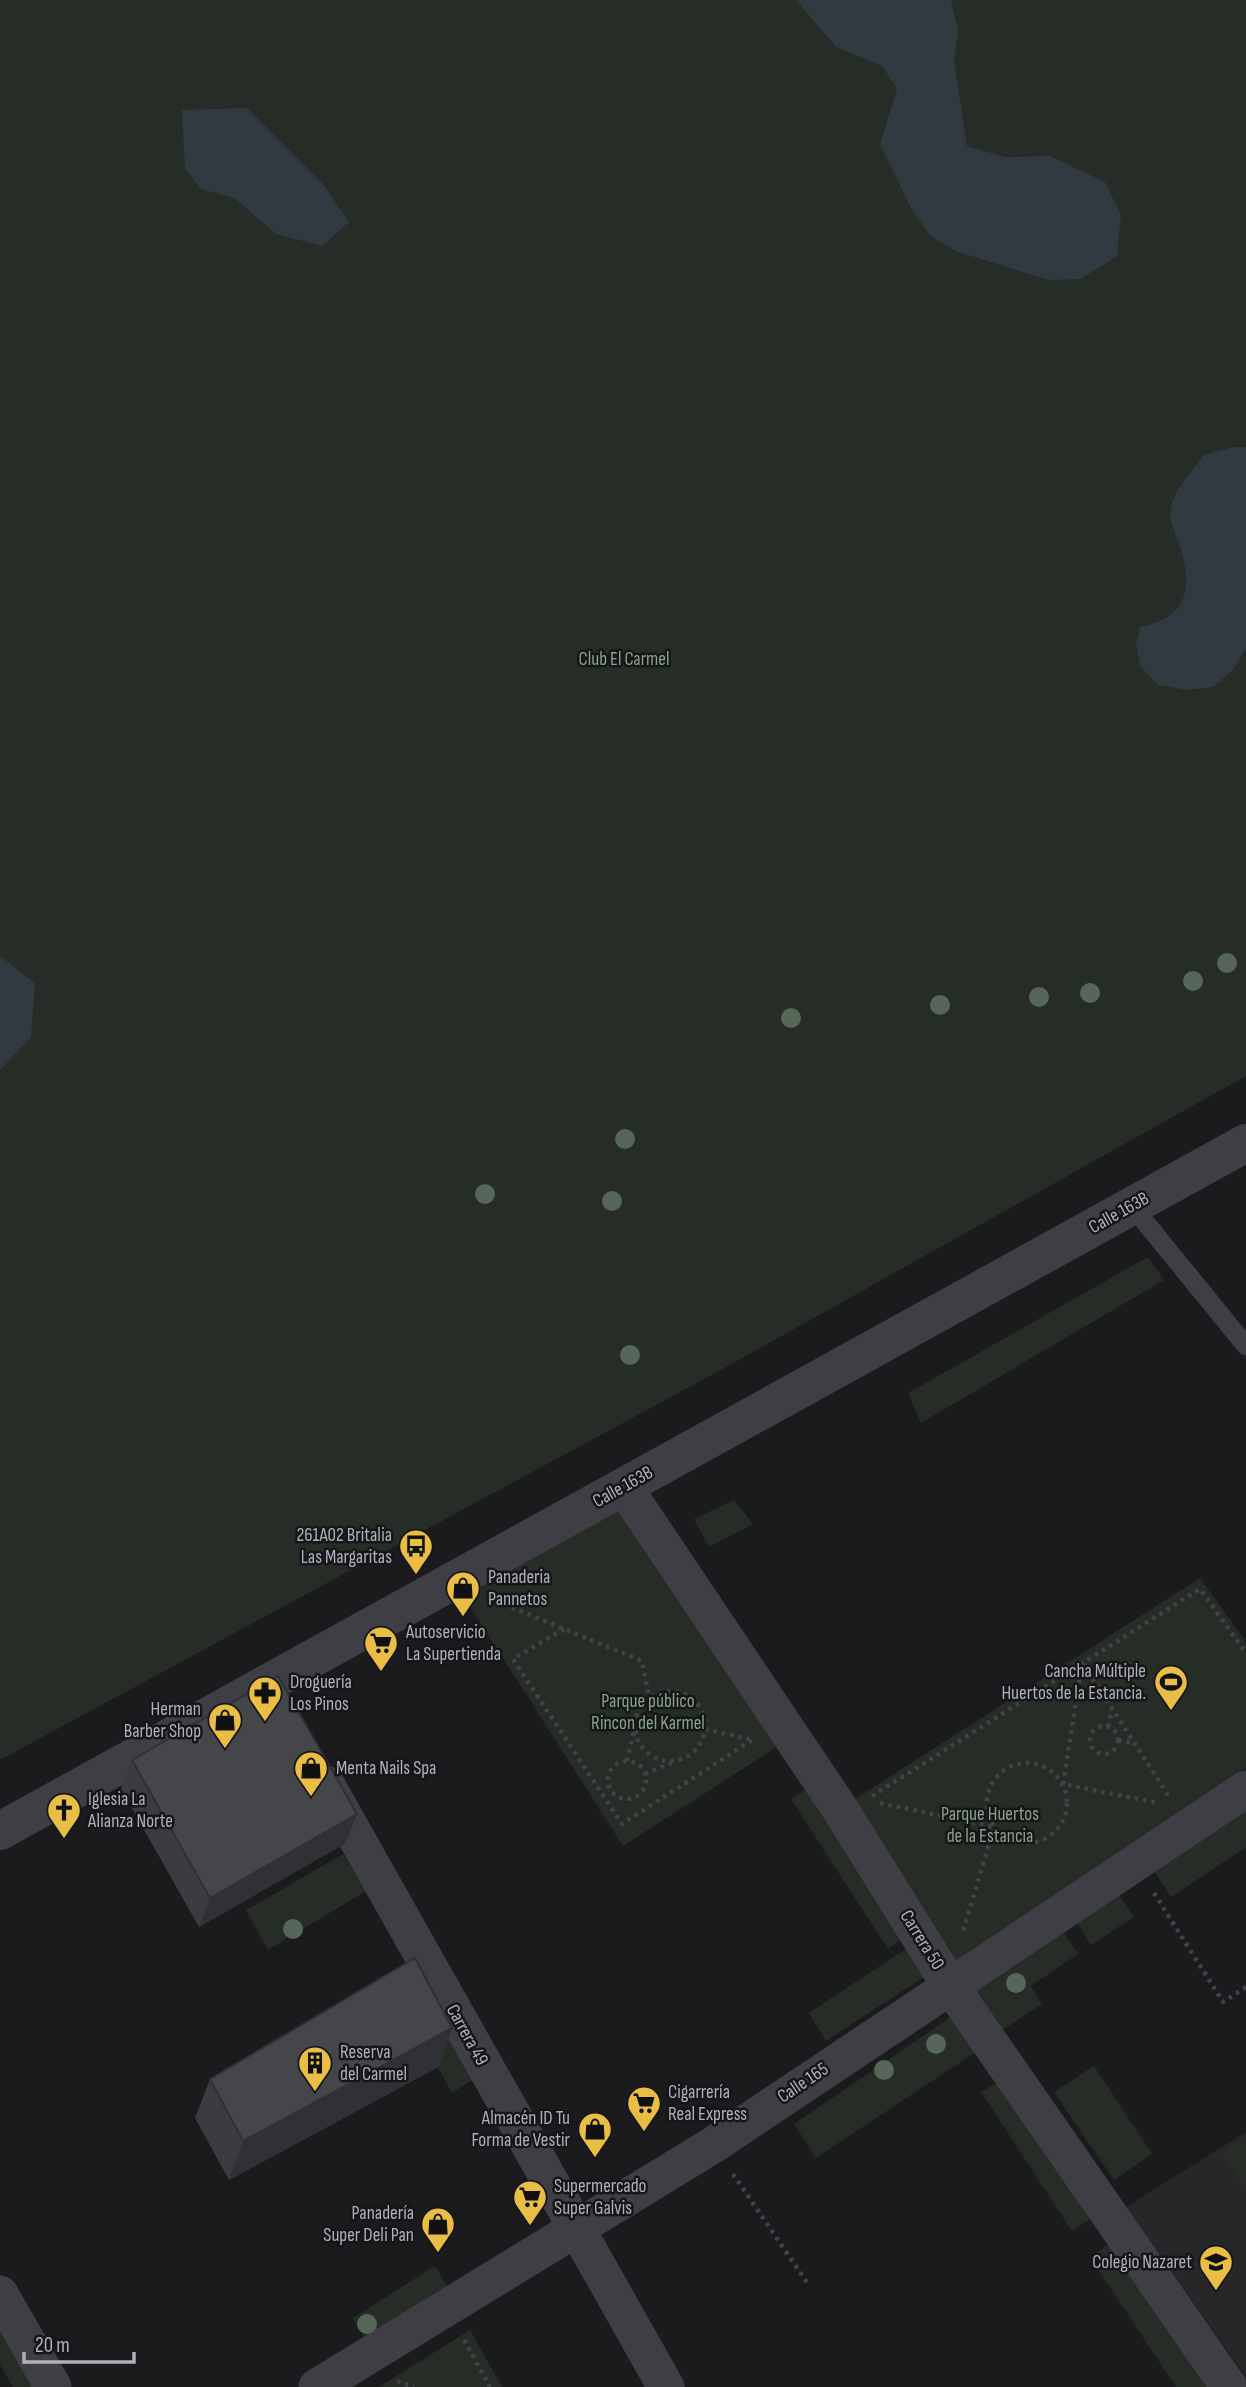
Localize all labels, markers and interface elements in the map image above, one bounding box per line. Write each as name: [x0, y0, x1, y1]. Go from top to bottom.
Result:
park label: Club El Carmel: [578, 648, 670, 671]
street label: Calle 163B: [1085, 1187, 1153, 1239]
street label: Calle 163B: [589, 1461, 657, 1513]
place label: 261A02 Britalia Las Margaritas: [296, 1524, 392, 1569]
bus stop icon: 261A02 Britalia Las Margaritas: [397, 1527, 435, 1576]
place label: Panaderia Pannetos: [488, 1566, 550, 1611]
shop icon: Panaderia Pannetos: [444, 1569, 482, 1618]
place label: Autoservicio La Supertienda: [405, 1621, 501, 1666]
supermarket icon: Autoservicio La Supertienda: [362, 1624, 400, 1673]
place label: Cancha Múltiple Huertos de la Estancia.: [1001, 1660, 1146, 1705]
sports icon: Cancha Múltiple Huertos de la Estancia.: [1152, 1663, 1190, 1712]
place label: Droguería Los Pinos: [290, 1671, 352, 1716]
pharmacy icon: Droguería Los Pinos: [246, 1674, 284, 1723]
park label: Parque público Rincon del Karmel: [591, 1690, 705, 1735]
place label: Herman Barber Shop: [124, 1698, 201, 1743]
shop icon: Herman Barber Shop: [206, 1701, 244, 1750]
shop icon: Menta Nails Spa: [292, 1749, 330, 1798]
place label: Menta Nails Spa: [336, 1757, 436, 1780]
place label: Iglesia La Alianza Norte: [87, 1788, 173, 1833]
church icon: Iglesia La Alianza Norte: [45, 1791, 83, 1840]
park label: Parque Huertos de la Estancia: [941, 1803, 1039, 1848]
street label: Carrera 50: [895, 1906, 949, 1974]
street label: Carrera 49: [441, 2000, 493, 2070]
place label: Reserva del Carmel: [340, 2041, 407, 2086]
building icon: Reserva del Carmel: [296, 2044, 334, 2093]
street label: Calle 165: [773, 2058, 833, 2108]
place label: Cigarrería Real Express: [668, 2081, 747, 2126]
supermarket icon: Cigarrería Real Express: [625, 2084, 663, 2133]
place label: Almacén ID Tu Forma de Vestir: [471, 2107, 571, 2152]
shop icon: Almacén ID Tu Forma de Vestir: [576, 2110, 614, 2159]
place label: Supermercado Super Galvis: [554, 2175, 647, 2220]
supermarket icon: Supermercado Super Galvis: [511, 2178, 549, 2227]
place label: Panadería Super Deli Pan: [323, 2202, 414, 2247]
shop icon: Panadería Super Deli Pan: [419, 2205, 457, 2254]
school or university icon: Colegio Nazaret: [1197, 2243, 1235, 2292]
place label: Colegio Nazaret: [1092, 2251, 1192, 2274]
scale bar: [24, 2320, 135, 2364]
text: 20 m: [35, 2333, 70, 2358]

